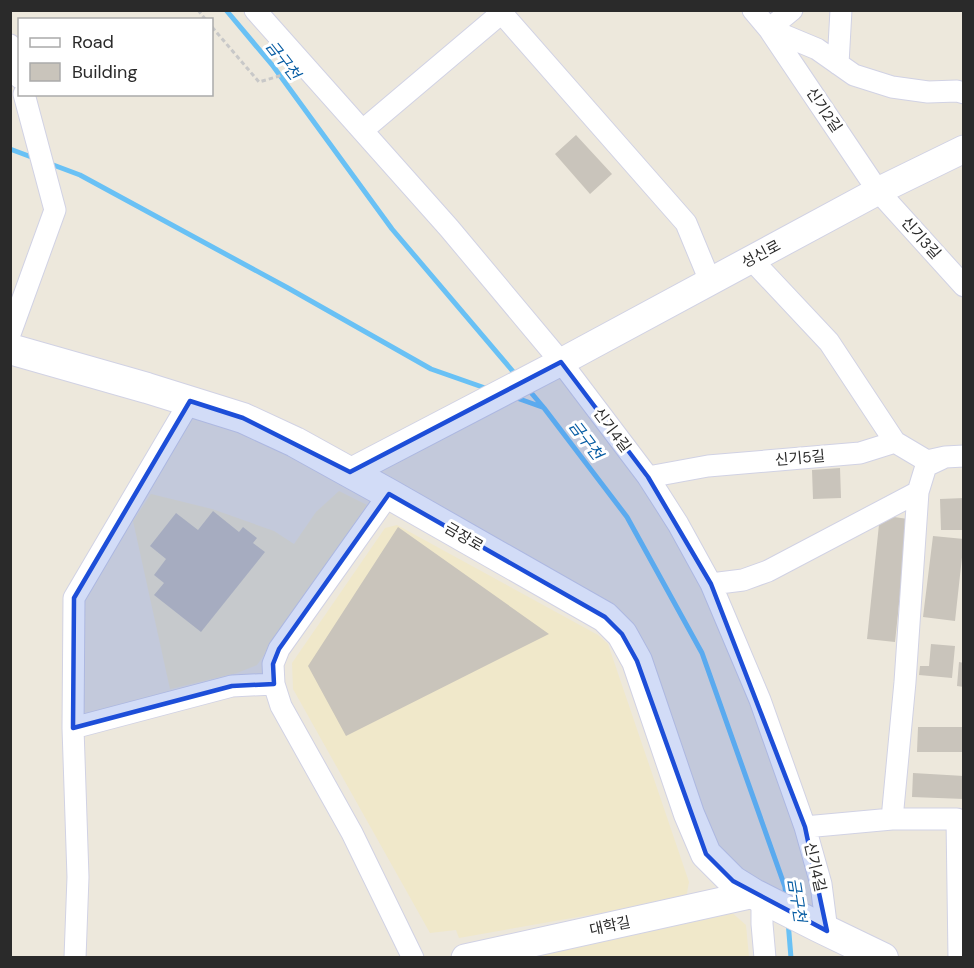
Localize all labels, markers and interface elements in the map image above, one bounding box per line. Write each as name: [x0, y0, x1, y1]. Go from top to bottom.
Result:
legend: [18, 18, 213, 96]
text: Road: [72, 30, 114, 54]
water label: 금구천: [261, 36, 306, 86]
text: Building: [72, 60, 137, 84]
street label: 신기2길: [802, 84, 846, 136]
street label: 신기3길: [897, 213, 945, 263]
street label: 성신로: [738, 235, 784, 273]
street label: 신기4길: [589, 404, 635, 456]
water label: 금구천: [564, 416, 609, 466]
street label: 신기5길: [774, 446, 826, 470]
street label: 금장로: [441, 518, 487, 556]
street label: 신기4길: [800, 840, 830, 894]
water label: 금구천: [783, 877, 811, 926]
street label: 대학길: [588, 912, 632, 940]

